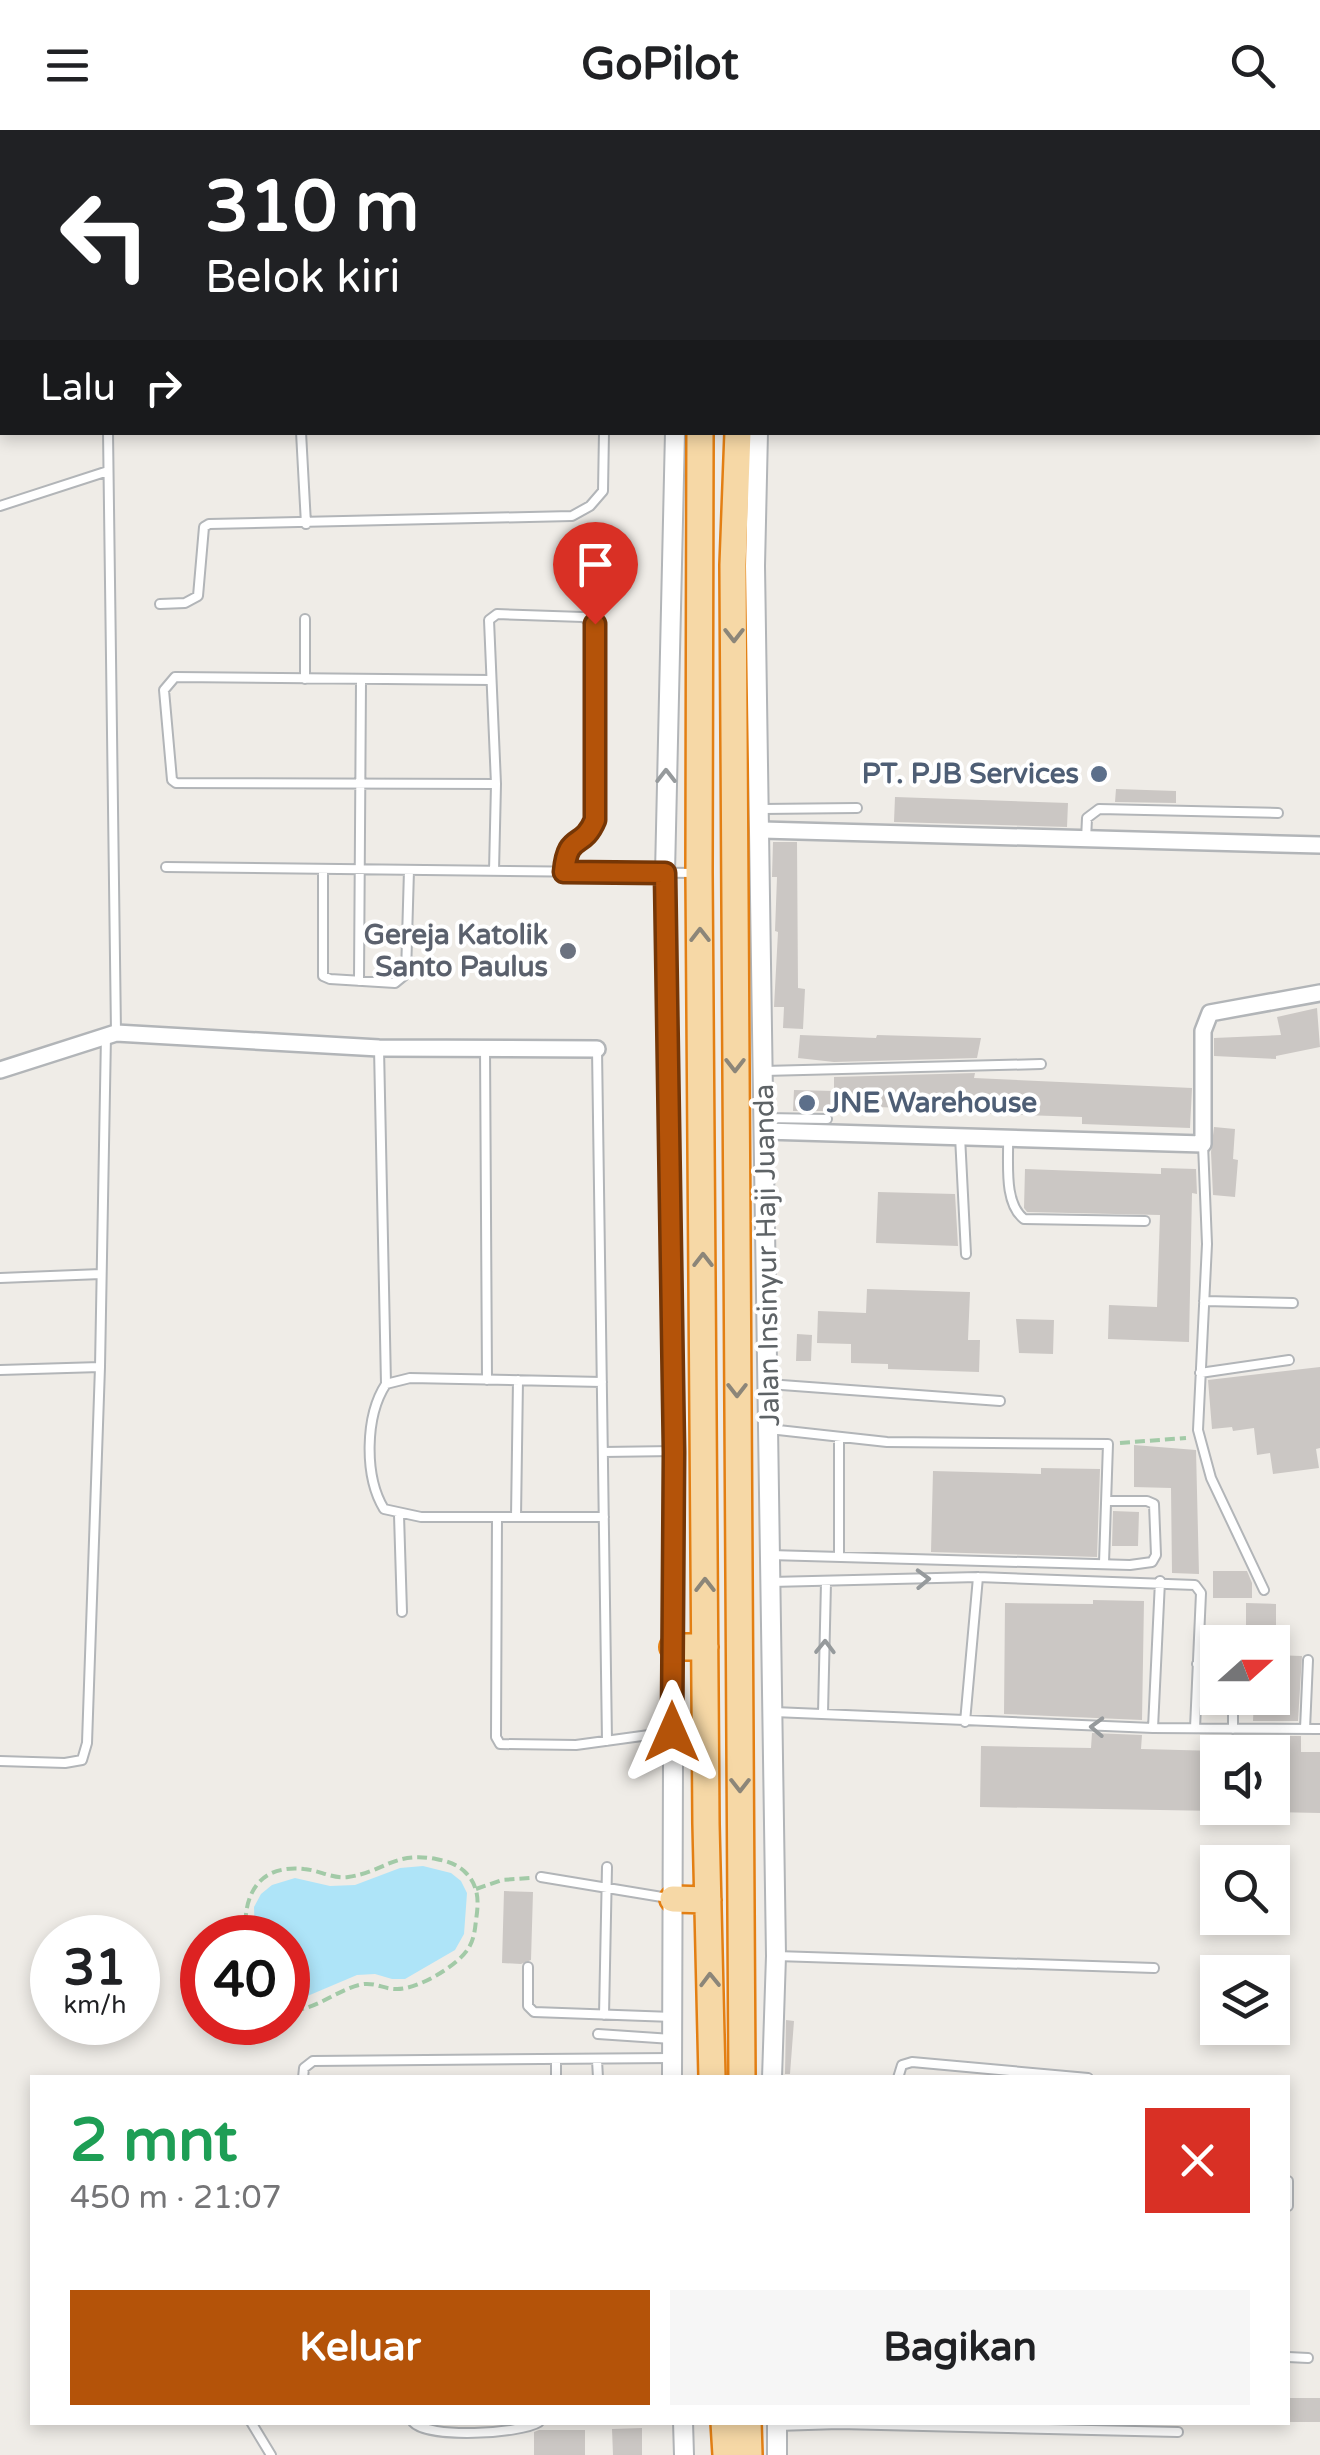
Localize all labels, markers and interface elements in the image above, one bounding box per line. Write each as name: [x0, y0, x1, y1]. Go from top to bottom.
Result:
icon: menu: [40, 38, 95, 93]
text: GoPilot: [581, 38, 739, 92]
icon: search: [1225, 38, 1280, 93]
text: 310 m: [205, 166, 419, 250]
icon: left: [40, 170, 170, 300]
text: Belok kiri: [205, 251, 400, 305]
icon: right: [136, 360, 191, 415]
text: Lalu: [40, 365, 116, 411]
pin: [553, 522, 638, 625]
icon: arrive: [568, 537, 623, 592]
one-way arrow: [723, 628, 745, 643]
place label: PT. PJB Services: [862, 757, 1079, 791]
marker: PT. PJB Services: [1088, 763, 1110, 785]
one-way arrow: [655, 767, 676, 783]
place label: Gereja Katolik Santo Paulus: [364, 918, 548, 984]
one-way arrow: [689, 927, 711, 942]
marker: Gereja Katolik Santo Paulus: [557, 940, 579, 962]
one-way arrow: [724, 1058, 746, 1073]
street label: Jalan Insinyur Haji Juanda: [747, 1084, 787, 1426]
place label: JNE Warehouse: [826, 1086, 1037, 1120]
marker: JNE Warehouse: [796, 1092, 818, 1114]
one-way arrow: [692, 1252, 713, 1268]
one-way arrow: [726, 1382, 748, 1398]
one-way arrow: [916, 1568, 932, 1589]
one-way arrow: [694, 1577, 716, 1592]
north arrow: [1200, 1625, 1290, 1715]
map controls: [1200, 1625, 1290, 2045]
one-way arrow: [814, 1639, 835, 1655]
position arrow: [620, 1680, 724, 1784]
one-way arrow: [1089, 1716, 1105, 1737]
button: sound: [1200, 1735, 1290, 1825]
one-way arrow: [729, 1778, 751, 1793]
button: search: [1200, 1845, 1290, 1935]
speed limit sign: 40: [180, 1915, 310, 2045]
text: 31: [64, 1938, 126, 1998]
button: layers: [1200, 1955, 1290, 2045]
one-way arrow: [700, 1972, 721, 1988]
text: km/h: [64, 1990, 126, 2020]
text: 2 mnt: [70, 2105, 237, 2177]
button: close: [1145, 2108, 1250, 2213]
text: 450 m · 21:07: [70, 2179, 282, 2217]
button: Keluar: [70, 2290, 650, 2405]
button: Bagikan: [670, 2290, 1250, 2405]

